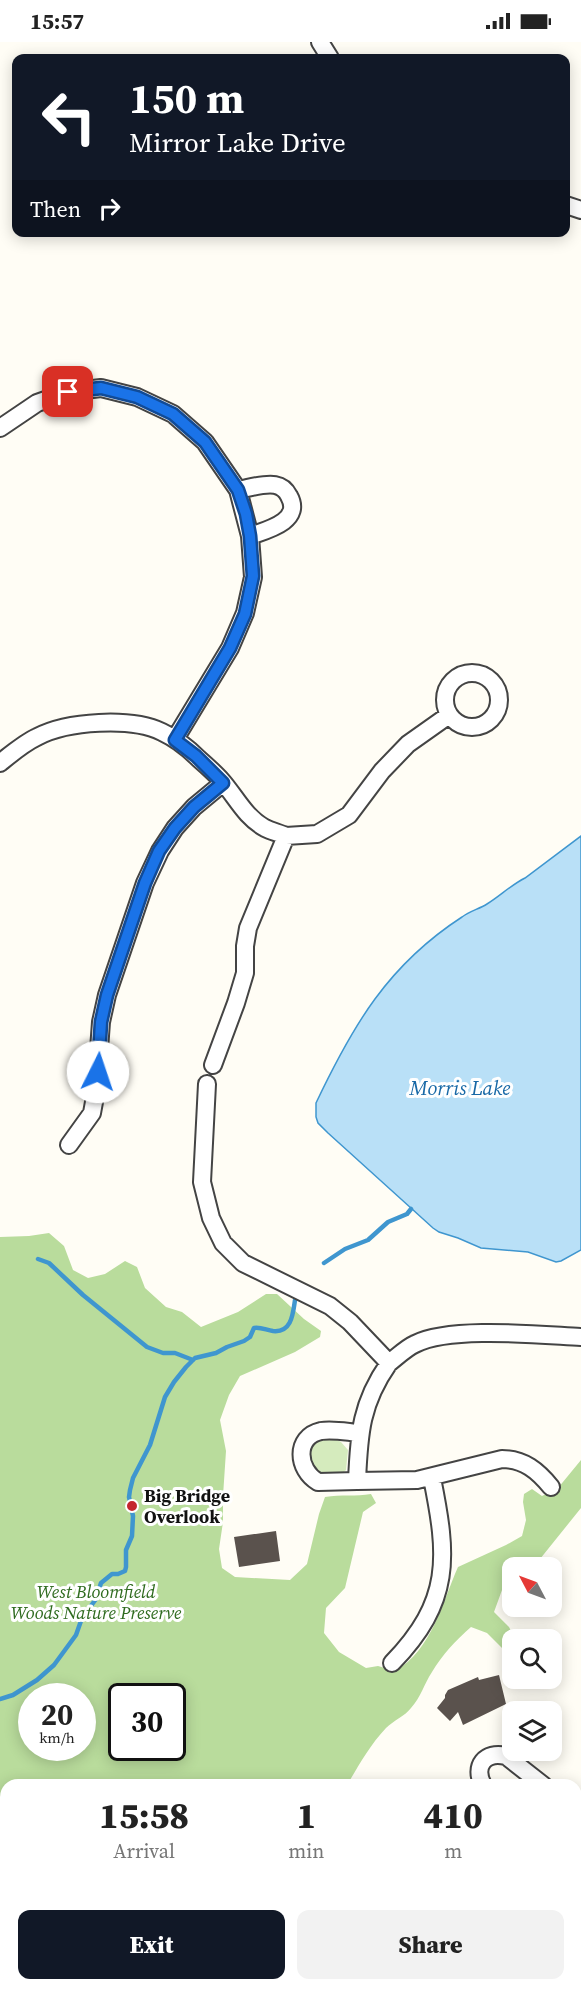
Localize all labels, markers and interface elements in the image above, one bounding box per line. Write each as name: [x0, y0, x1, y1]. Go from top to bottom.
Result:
text: 15:57: [30, 6, 84, 36]
text: 150 m: [129, 69, 244, 127]
icon: left: [30, 78, 108, 156]
text: Mirror Lake Drive: [129, 124, 346, 161]
icon: right: [93, 192, 126, 225]
text: Then: [30, 194, 81, 224]
pin: [42, 366, 93, 417]
icon: arrive: [51, 375, 84, 408]
position arrow: [66, 1040, 130, 1104]
water label: Morris Lake: [409, 1074, 510, 1102]
place label: Big Bridge Overlook: [144, 1483, 230, 1529]
marker: Big Bridge Overlook: [125, 1499, 139, 1513]
north arrow: [502, 1557, 562, 1617]
map controls: [502, 1557, 562, 1761]
park label: West Bloomfield Woods Nature Preserve: [11, 1579, 182, 1625]
button: search: [502, 1629, 562, 1689]
speed limit sign: 30: [108, 1683, 186, 1761]
text: 20: [41, 1694, 73, 1735]
button: layers: [502, 1701, 562, 1761]
text: km/h: [39, 1727, 75, 1748]
text: 15:58: [99, 1791, 189, 1840]
text: 1: [296, 1791, 316, 1840]
text: 410: [423, 1791, 483, 1840]
text: Arrival: [113, 1837, 175, 1865]
text: min: [288, 1837, 324, 1865]
text: m: [444, 1837, 462, 1865]
button: Exit: [18, 1910, 285, 1979]
button: Share: [297, 1910, 564, 1979]

